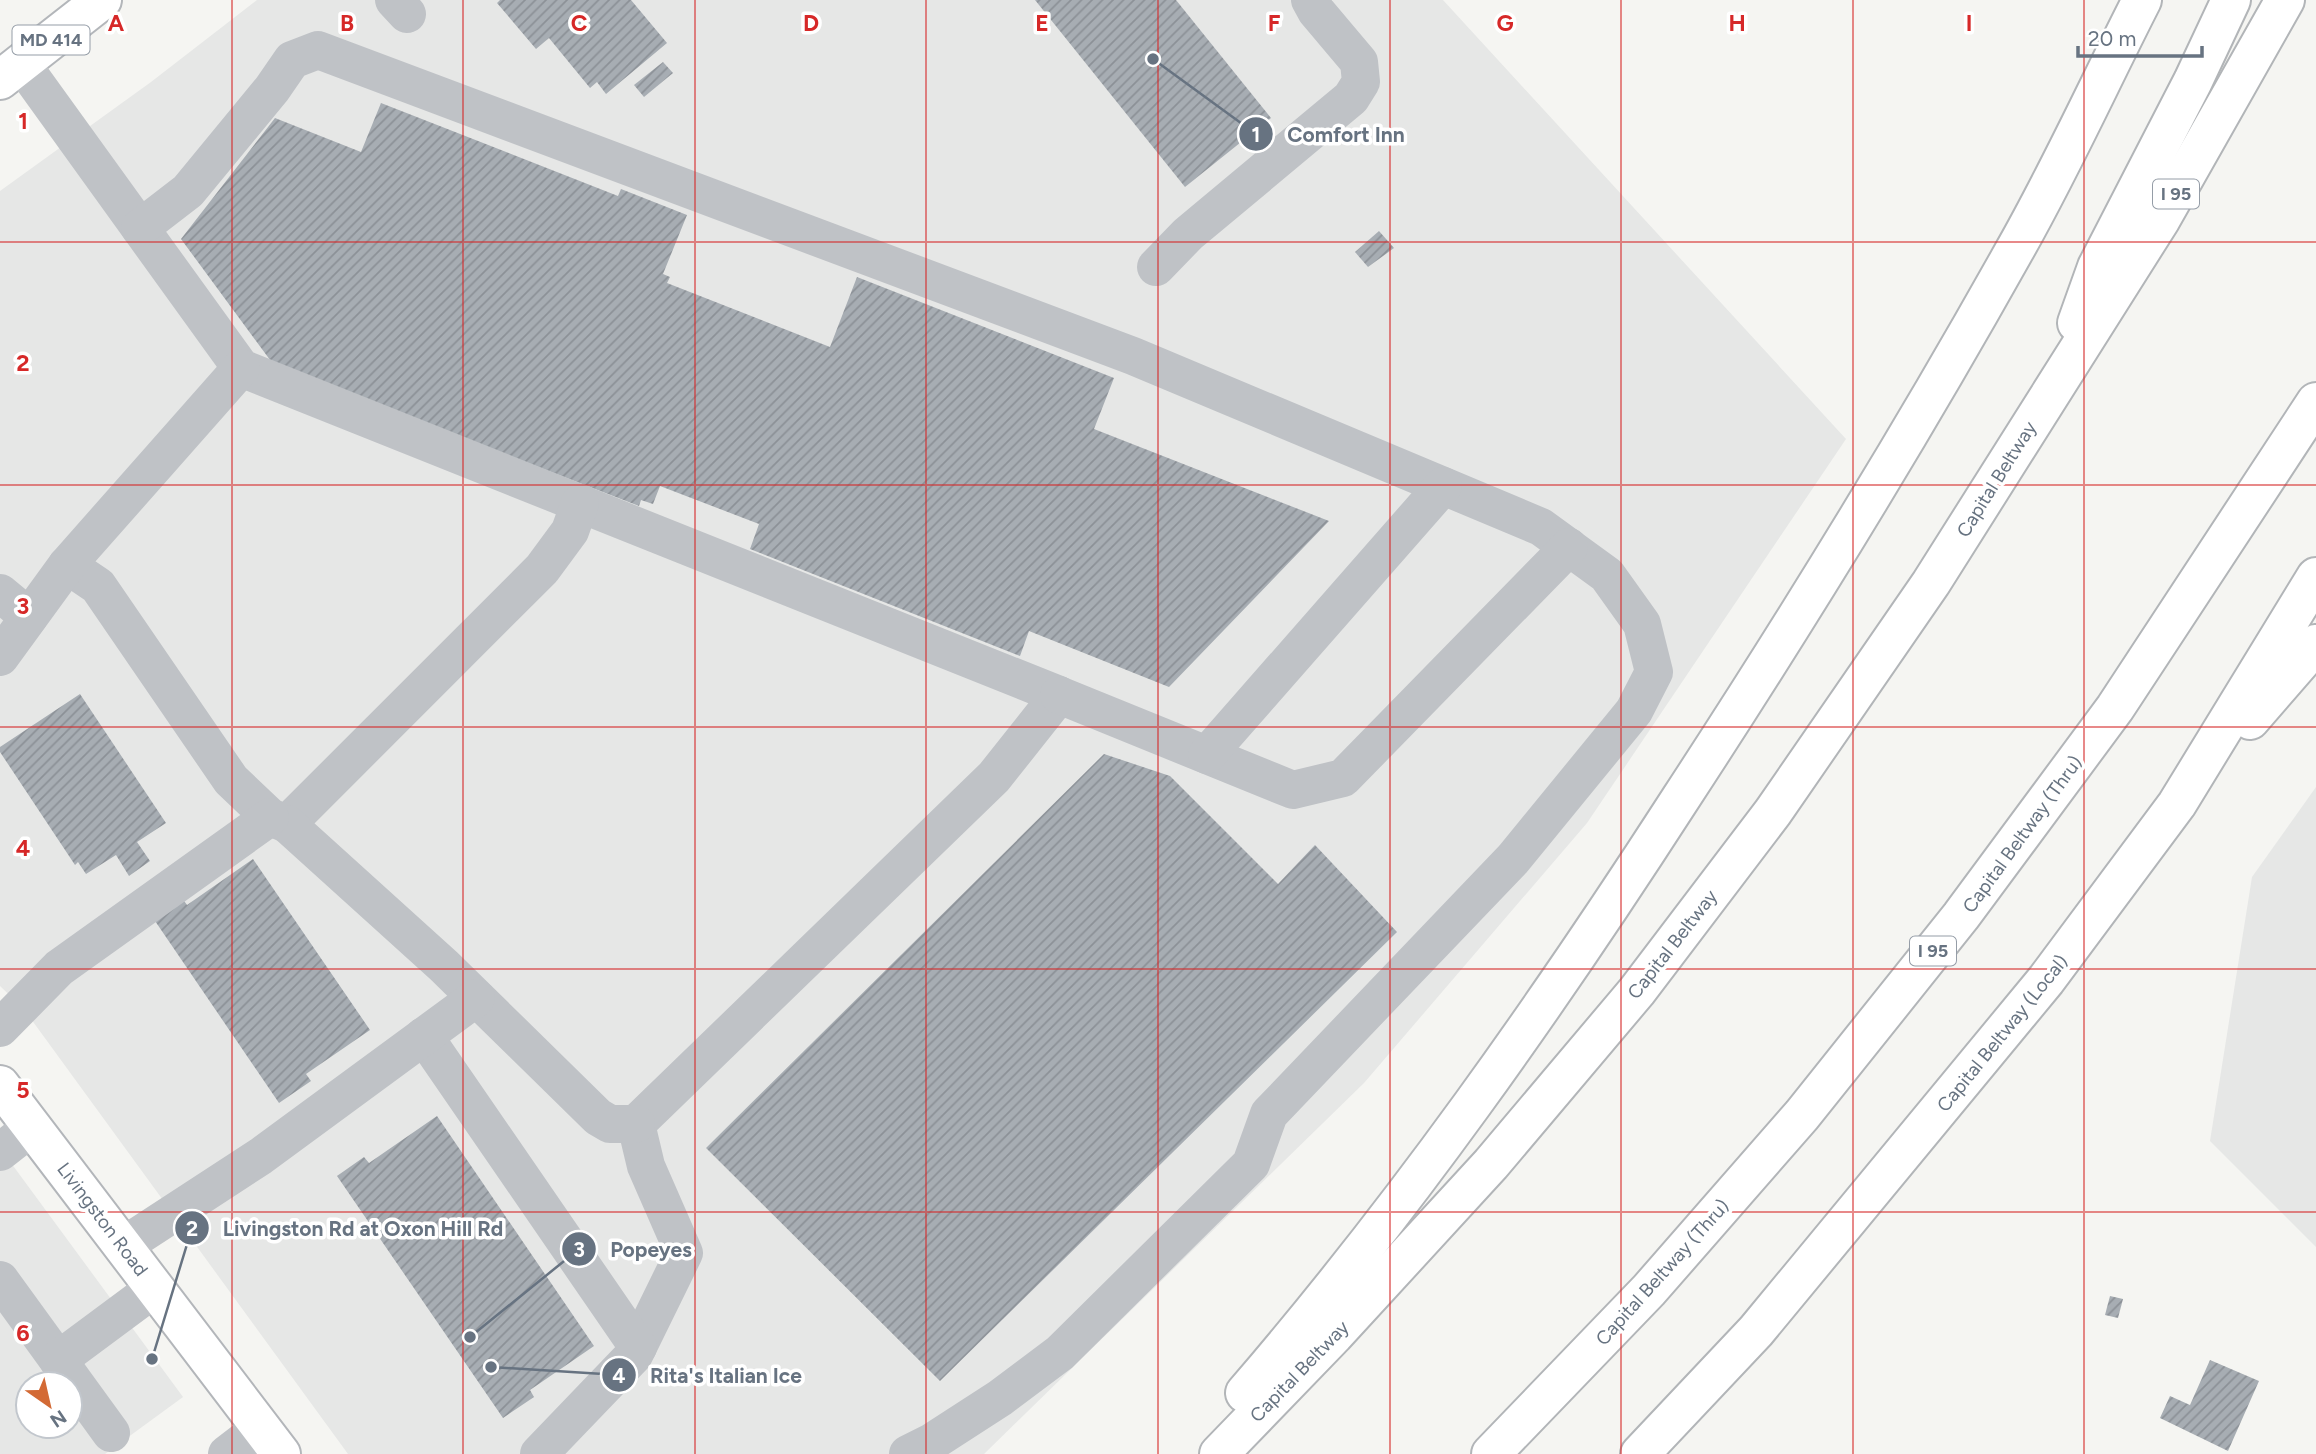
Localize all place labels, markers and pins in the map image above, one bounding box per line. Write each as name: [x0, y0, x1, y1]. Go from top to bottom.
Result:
callout: Comfort Inn: [1239, 113, 1419, 155]
callout: Livingston Rd at Oxon Hill Rd: [174, 1207, 518, 1249]
callout: Popeyes: [561, 1228, 706, 1270]
callout: Rita's Italian Ice: [601, 1354, 816, 1396]

